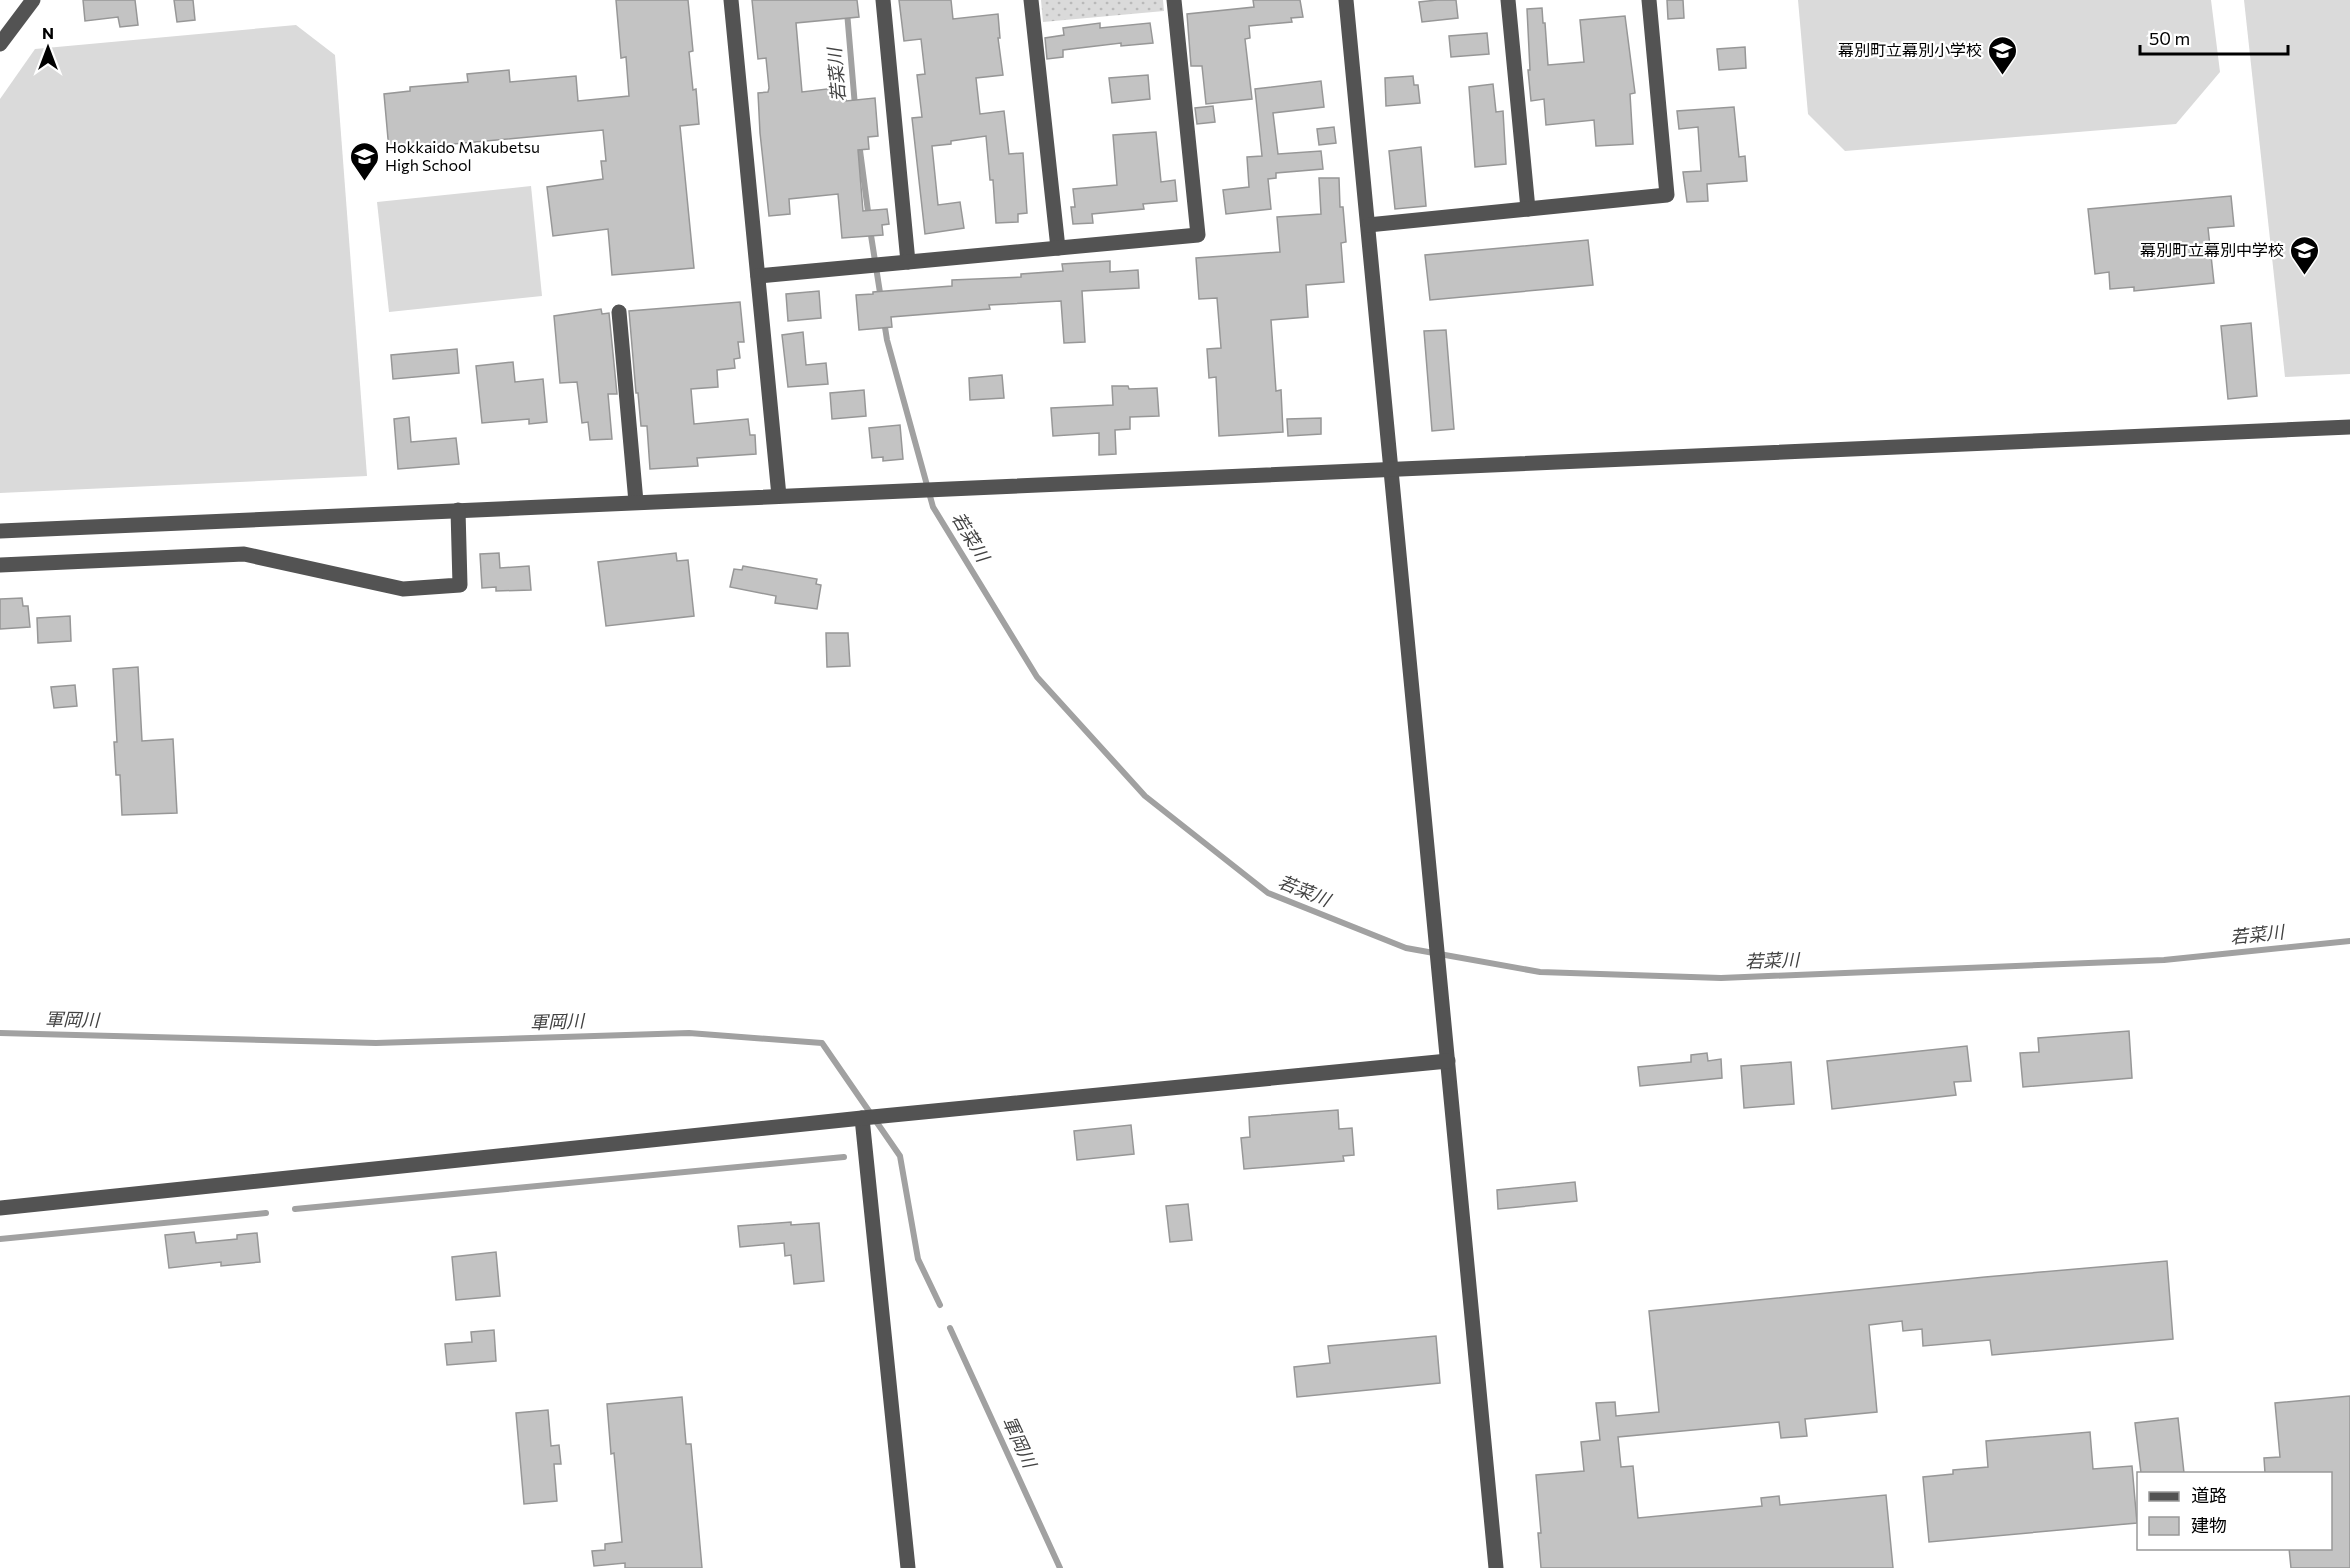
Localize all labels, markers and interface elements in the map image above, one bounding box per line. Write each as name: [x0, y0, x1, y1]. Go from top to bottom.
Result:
north arrow: [18, 18, 78, 78]
scale bar: [2140, 18, 2288, 56]
text: N: [42, 23, 54, 42]
text: 50 m: [2149, 27, 2190, 49]
school or university icon: 幕別町立幕別小学校: [1987, 34, 2019, 76]
place label: 幕別町立幕別小学校: [1838, 40, 1982, 59]
water label: 若菜川: [823, 45, 849, 103]
place label: Hokkaido Makubetsu High School: [385, 137, 540, 174]
school or university icon: Hokkaido Makubetsu High School: [348, 140, 380, 182]
school or university icon: 幕別町立幕別中学校: [2289, 234, 2321, 276]
place label: 幕別町立幕別中学校: [2140, 240, 2284, 259]
water label: 若菜川: [948, 508, 995, 567]
water label: 若菜川: [1275, 870, 1335, 911]
water label: 若菜川: [2229, 920, 2287, 948]
water label: 若菜川: [1745, 948, 1801, 972]
water label: 軍岡川: [45, 1008, 101, 1031]
water label: 軍岡川: [530, 1009, 586, 1033]
water label: 軍岡川: [999, 1412, 1042, 1473]
legend: [2137, 1472, 2332, 1550]
text: 道路: [2191, 1484, 2227, 1506]
text: 建物: [2191, 1514, 2227, 1536]

